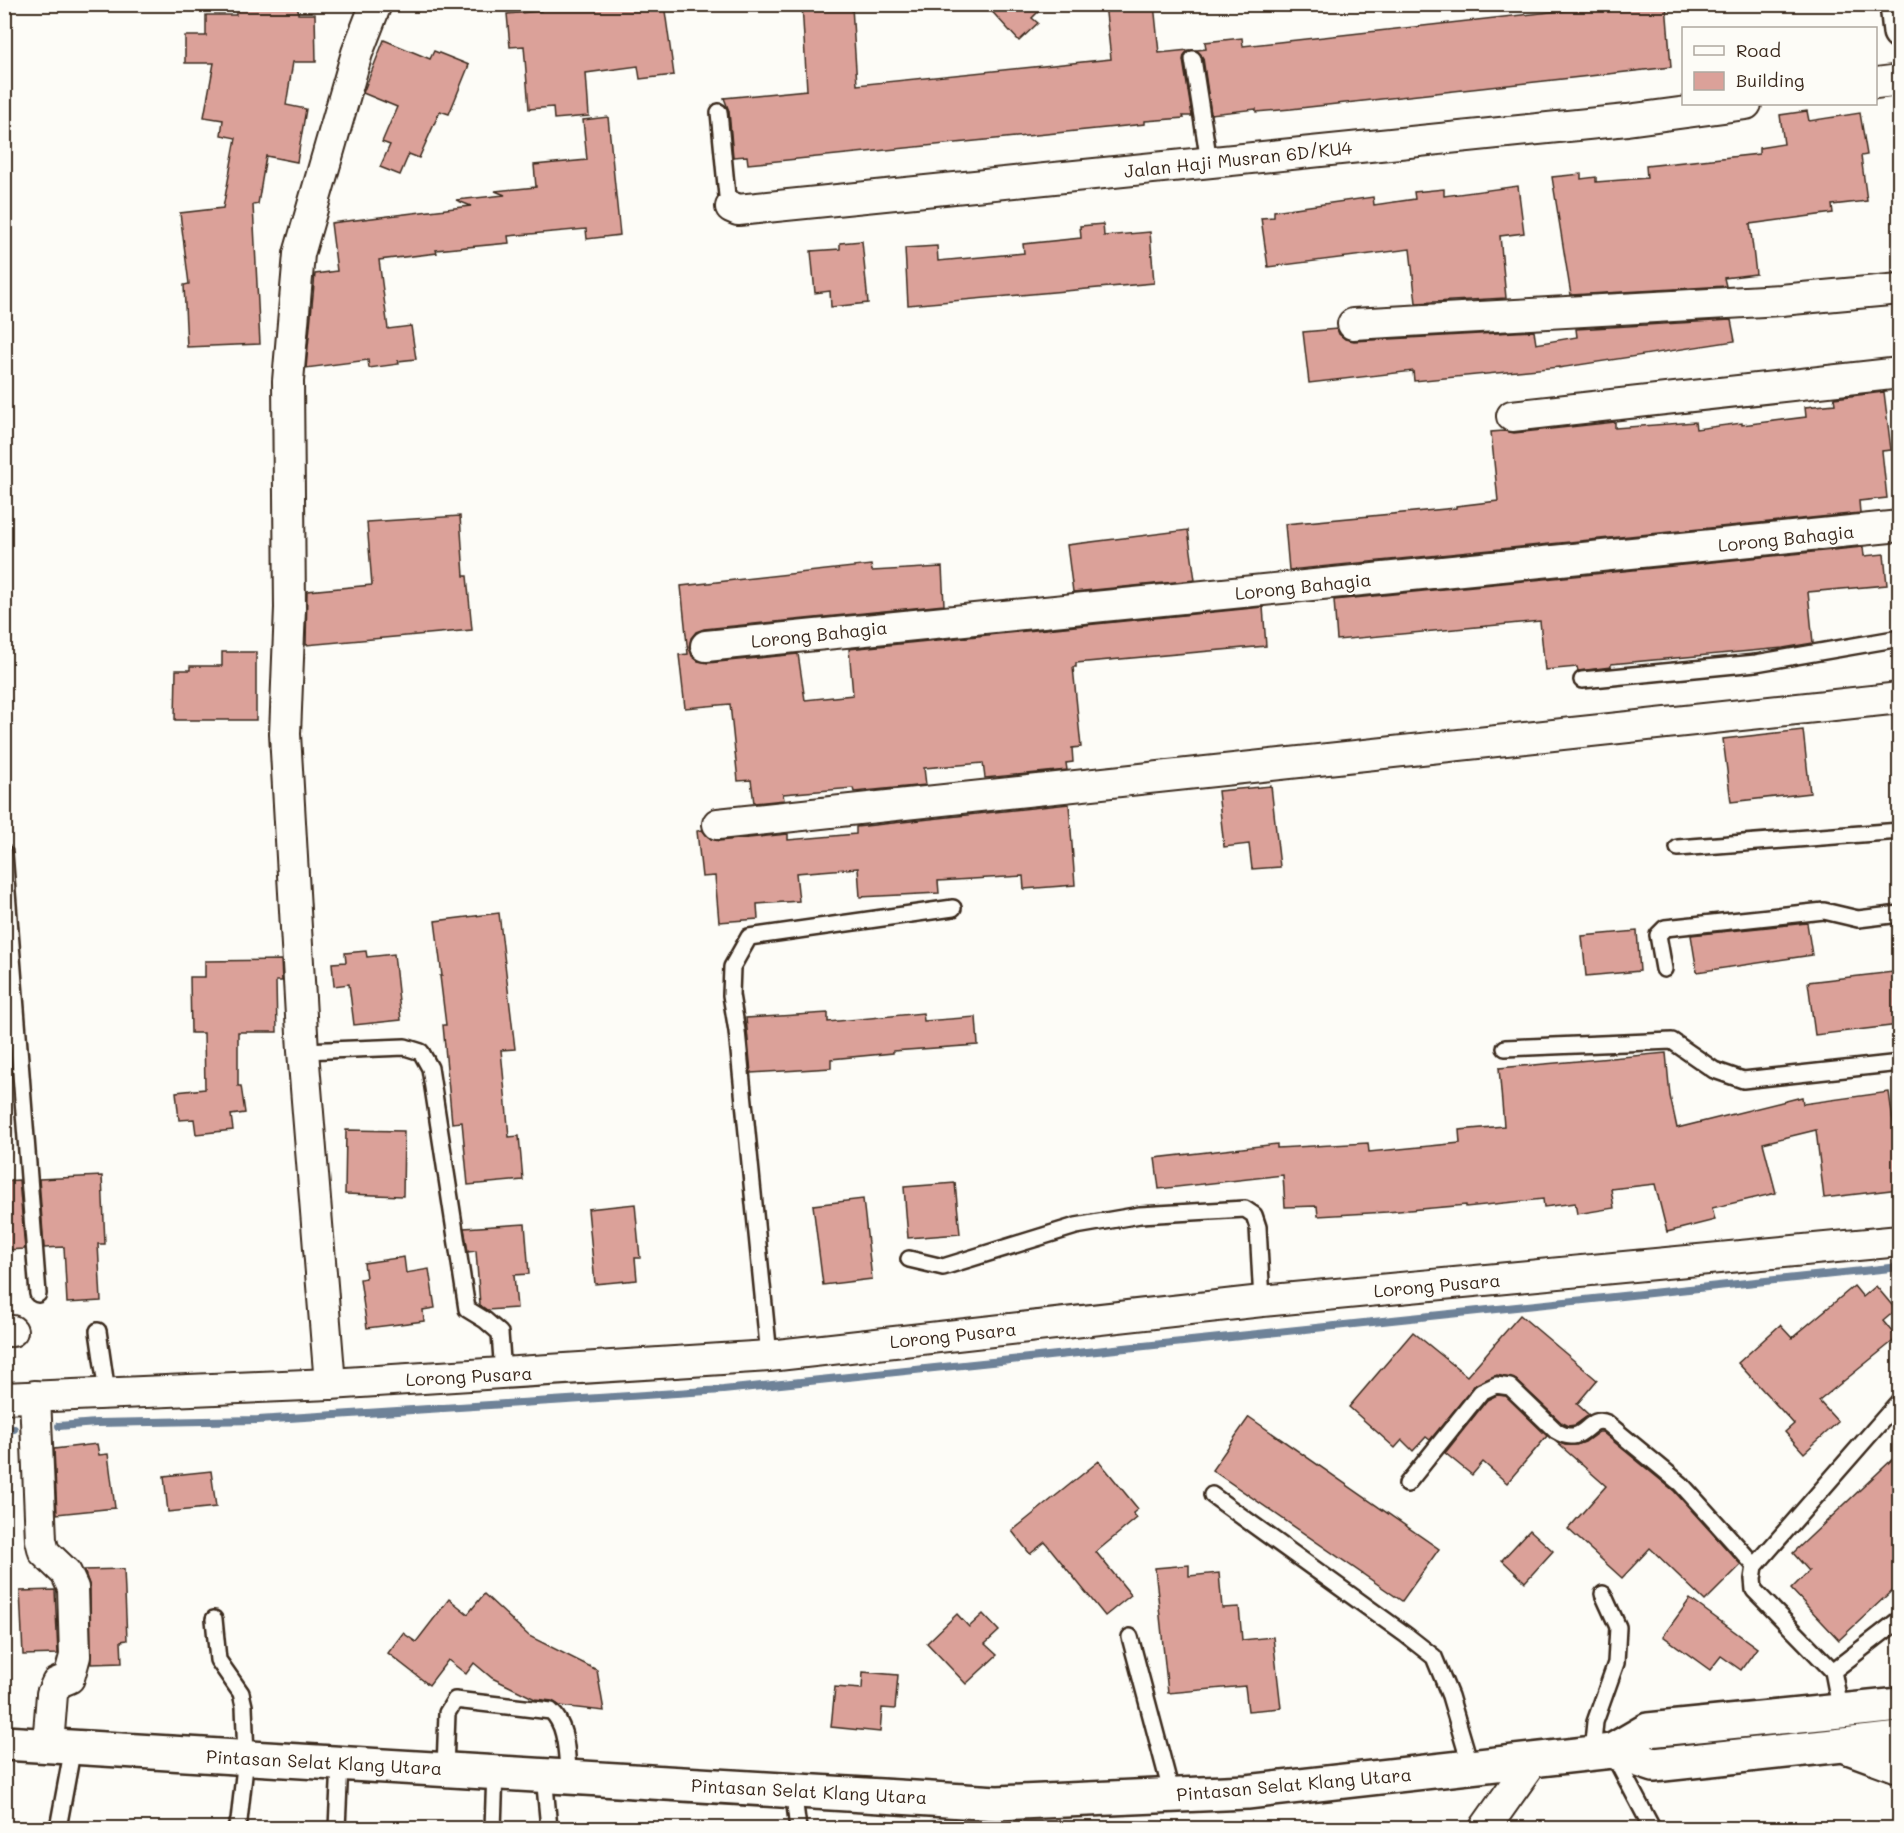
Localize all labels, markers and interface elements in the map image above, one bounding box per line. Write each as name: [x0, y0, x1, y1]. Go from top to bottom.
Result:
legend: [1682, 27, 1877, 105]
text: Road: [1736, 38, 1781, 62]
text: Building: [1736, 68, 1804, 92]
street label: Jalan Haji Musran 6D/KU4: [1123, 135, 1354, 183]
street label: Lorong Bahagia: [1717, 519, 1855, 557]
street label: Lorong Bahagia: [1234, 567, 1372, 605]
street label: Lorong Bahagia: [750, 615, 888, 653]
street label: Lorong Pusara: [1373, 1268, 1501, 1302]
street label: Lorong Pusara: [889, 1316, 1017, 1354]
street label: Lorong Pusara: [405, 1361, 533, 1391]
street label: Pintasan Selat Klang Utara: [205, 1744, 443, 1780]
street label: Pintasan Selat Klang Utara: [1175, 1762, 1413, 1806]
street label: Pintasan Selat Klang Utara: [690, 1773, 928, 1809]

